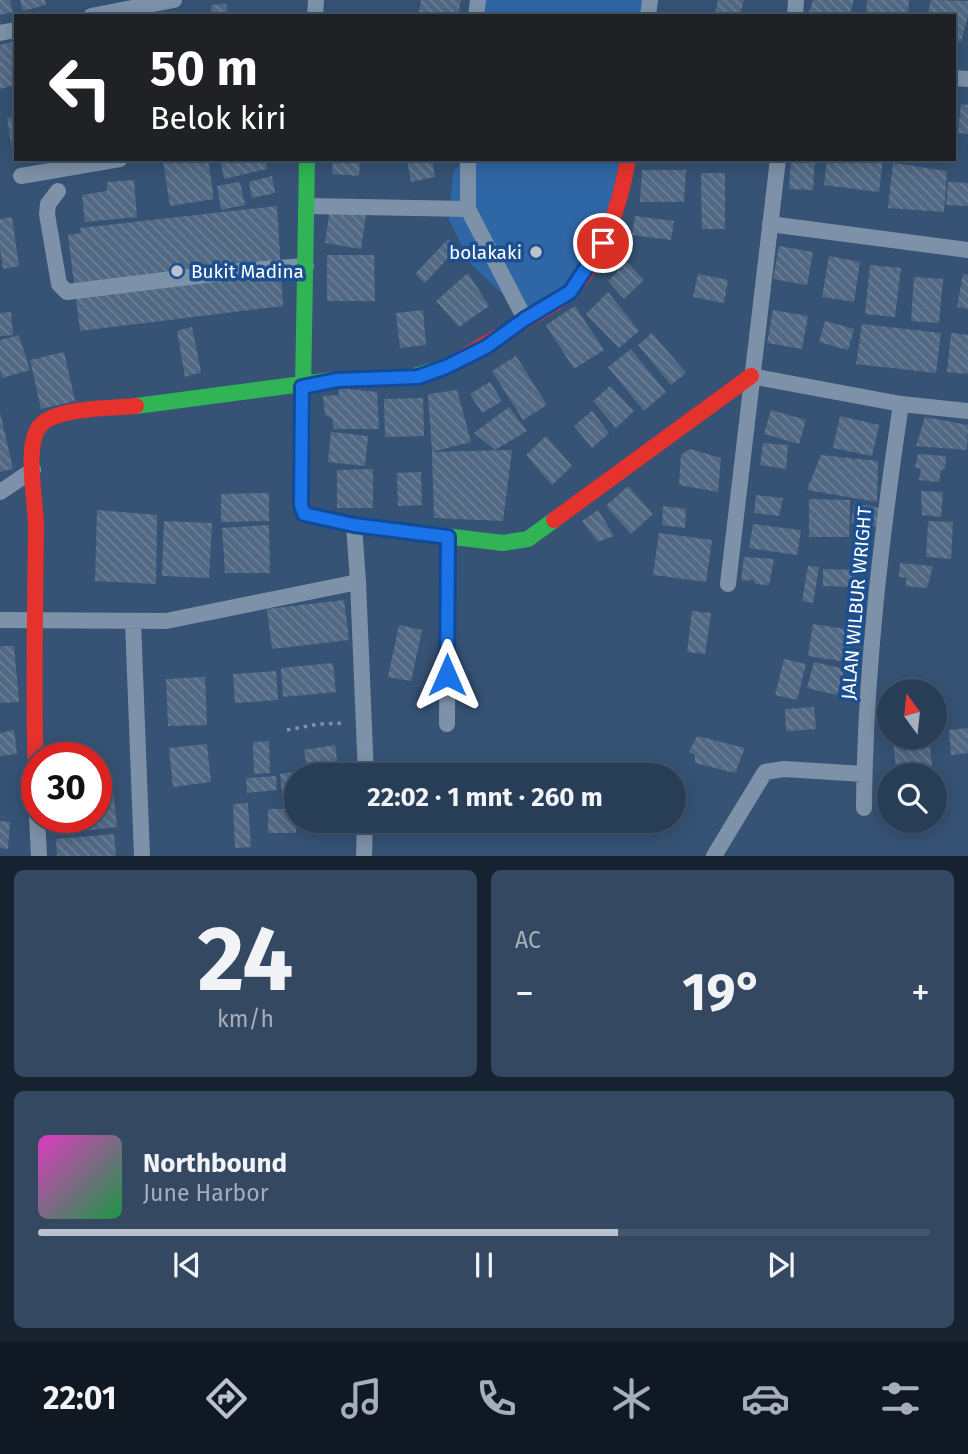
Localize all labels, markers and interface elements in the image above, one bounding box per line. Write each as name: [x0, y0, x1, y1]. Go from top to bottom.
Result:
text: 50 m: [150, 39, 258, 98]
icon: left: [35, 42, 126, 133]
text: Belok kiri: [150, 99, 286, 137]
pin: [573, 213, 633, 273]
icon: arrive: [584, 224, 622, 262]
place label: bolakaki: [449, 241, 522, 264]
marker: bolakaki: [528, 244, 544, 260]
place label: Bukit Madina: [191, 260, 304, 283]
marker: Bukit Madina: [169, 263, 185, 279]
street label: JALAN WILBUR WRIGHT: [837, 505, 876, 701]
position arrow: [410, 638, 484, 712]
north arrow: [877, 679, 947, 749]
map controls: [877, 679, 947, 833]
speed limit sign: 30: [21, 742, 112, 833]
button: search: [877, 763, 947, 833]
text: 22:02 · 1 mnt · 260 m: [367, 782, 603, 813]
text: 24: [198, 905, 293, 1014]
text: AC: [515, 926, 541, 954]
text: 19°: [682, 961, 763, 1024]
text: −: [515, 970, 534, 1016]
text: +: [911, 970, 930, 1016]
text: km/h: [217, 1005, 274, 1033]
text: Northbound: [143, 1148, 287, 1179]
text: June Harbor: [143, 1179, 269, 1207]
icon: previous: [168, 1246, 206, 1284]
icon: pause: [465, 1246, 503, 1284]
icon: next: [762, 1246, 800, 1284]
icon: directions: [202, 1374, 251, 1423]
icon: music: [337, 1374, 386, 1423]
icon: phone: [472, 1374, 521, 1423]
icon: climate: [607, 1374, 656, 1423]
icon: car: [741, 1374, 790, 1423]
icon: filters: [876, 1374, 925, 1423]
text: 22:01: [43, 1379, 117, 1417]

